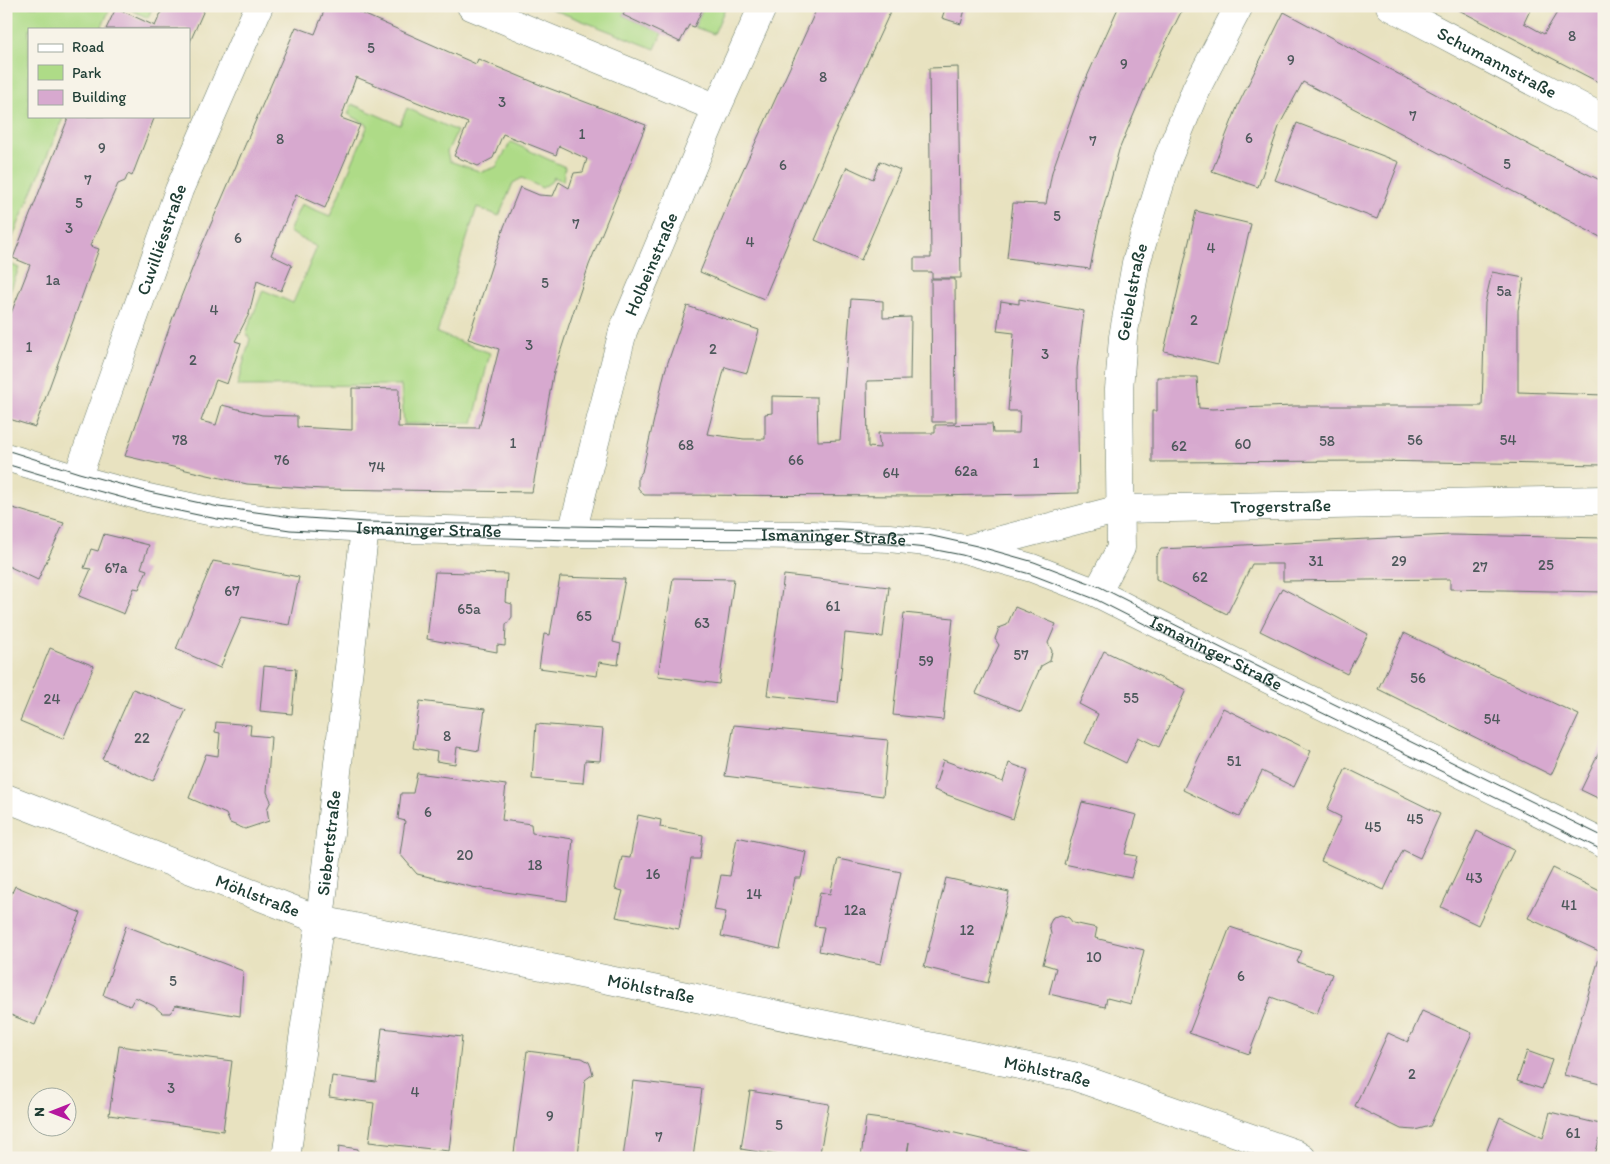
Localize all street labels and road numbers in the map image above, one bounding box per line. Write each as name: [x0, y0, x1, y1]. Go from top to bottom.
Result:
street label: Schumannstraße: [1433, 22, 1561, 103]
street label: Cuvilliésstraße: [132, 180, 191, 298]
street label: Holbeinstraße: [620, 209, 683, 319]
street label: Geibelstraße: [1111, 240, 1152, 343]
street label: Trogerstraße: [1230, 494, 1332, 518]
street label: Ismaninger Straße: [355, 516, 502, 542]
street label: Ismaninger Straße: [761, 524, 907, 551]
street label: Ismaninger Straße: [1146, 610, 1286, 695]
street label: Siebertstraße: [312, 789, 346, 897]
street label: Möhlstraße: [212, 869, 303, 922]
street label: Möhlstraße: [605, 969, 697, 1008]
street label: Möhlstraße: [1002, 1051, 1094, 1092]

